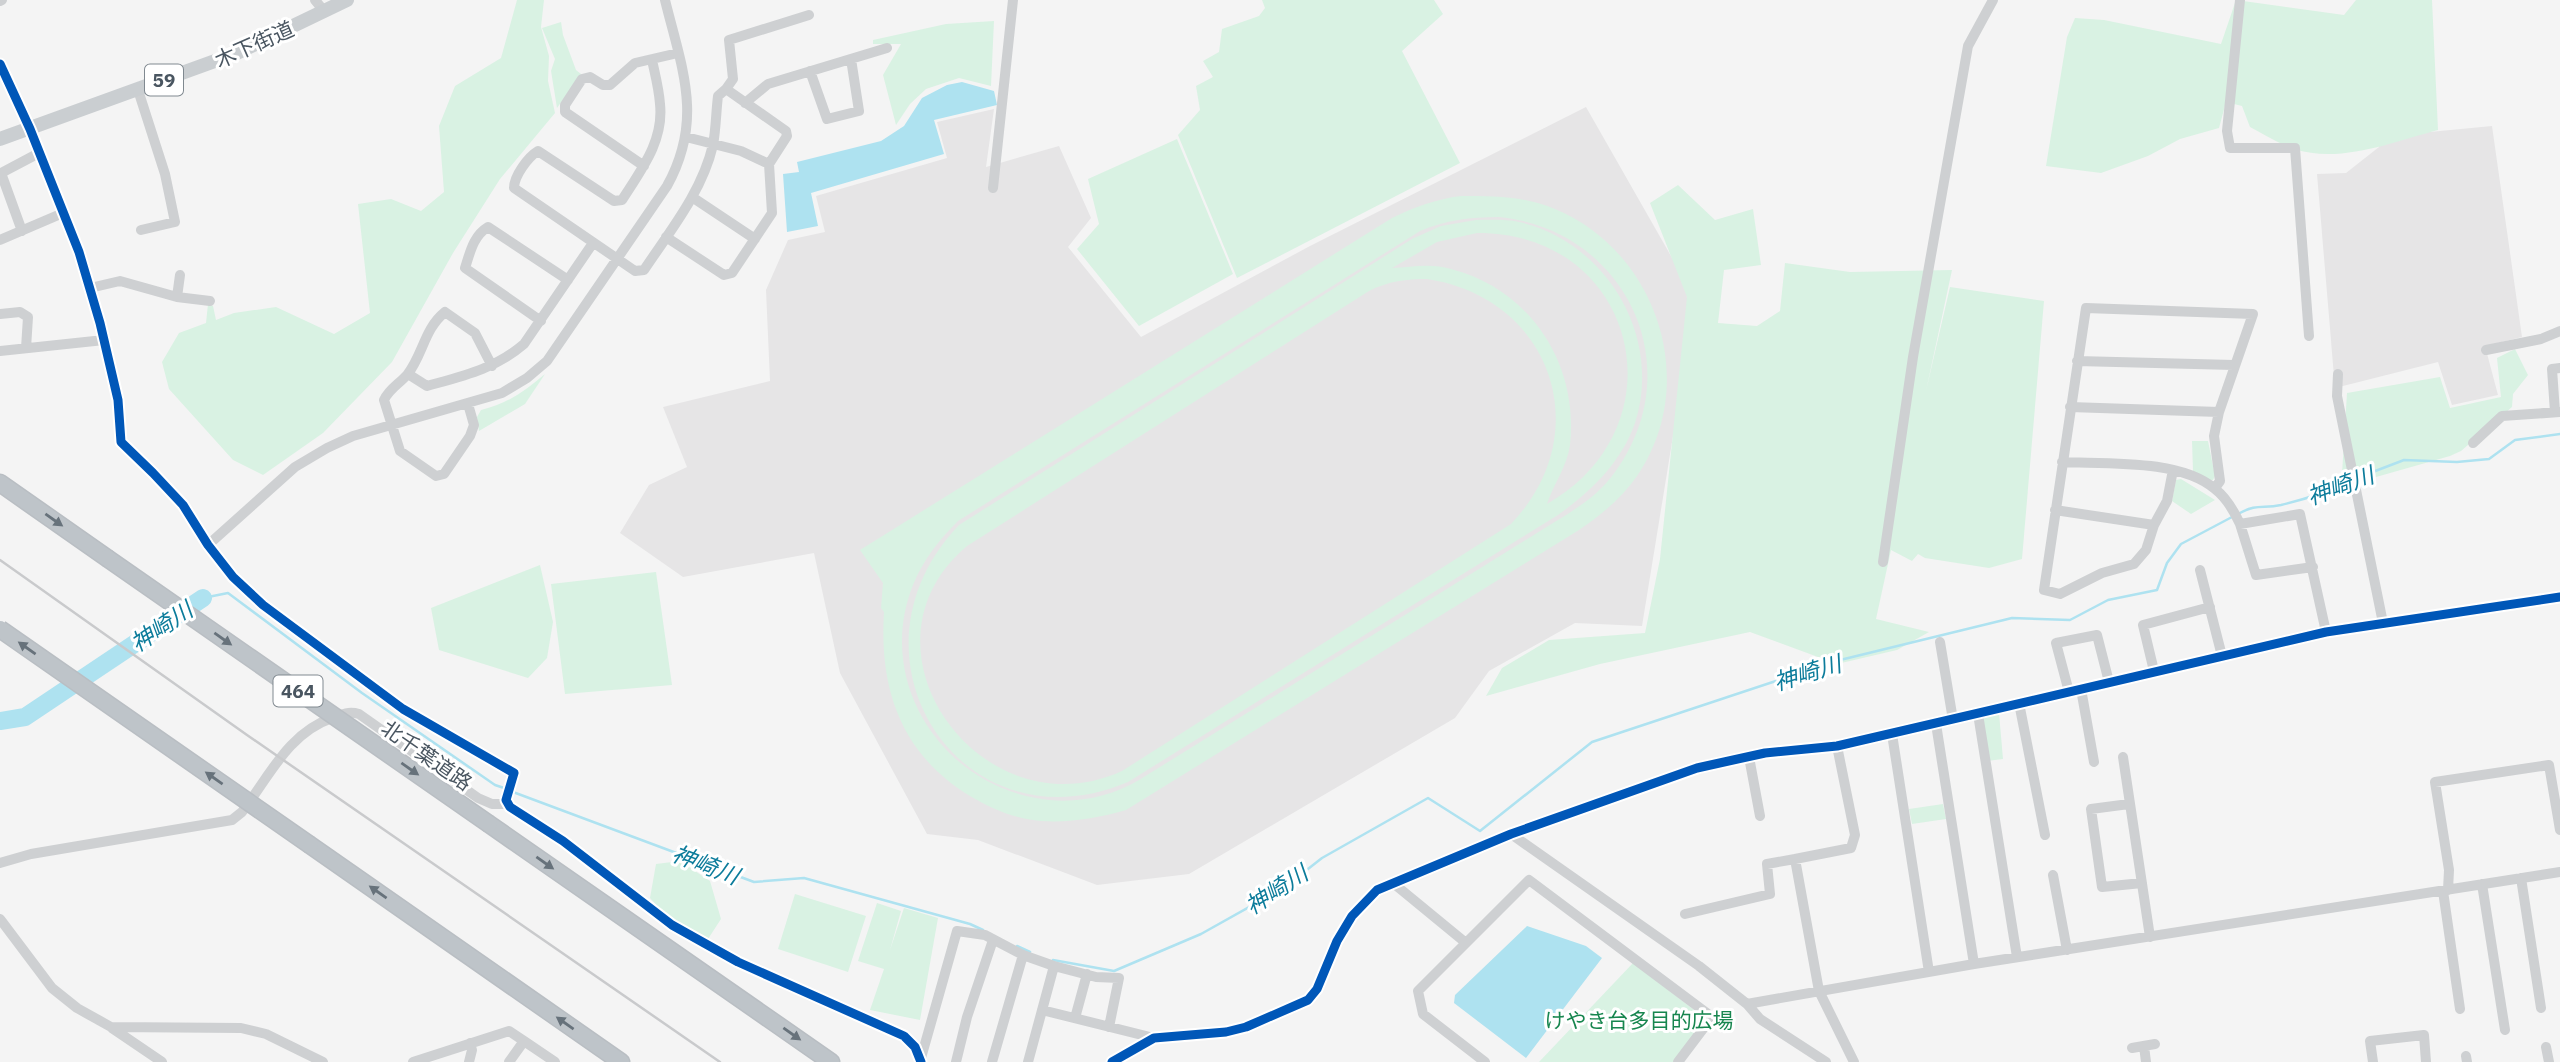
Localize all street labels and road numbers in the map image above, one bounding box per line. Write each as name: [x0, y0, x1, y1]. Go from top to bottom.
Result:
street label: 木下街道: [210, 14, 298, 74]
road number: 59: [145, 64, 183, 96]
road number: 464: [274, 676, 322, 706]
street label: 北千葉道路: [376, 713, 478, 797]

